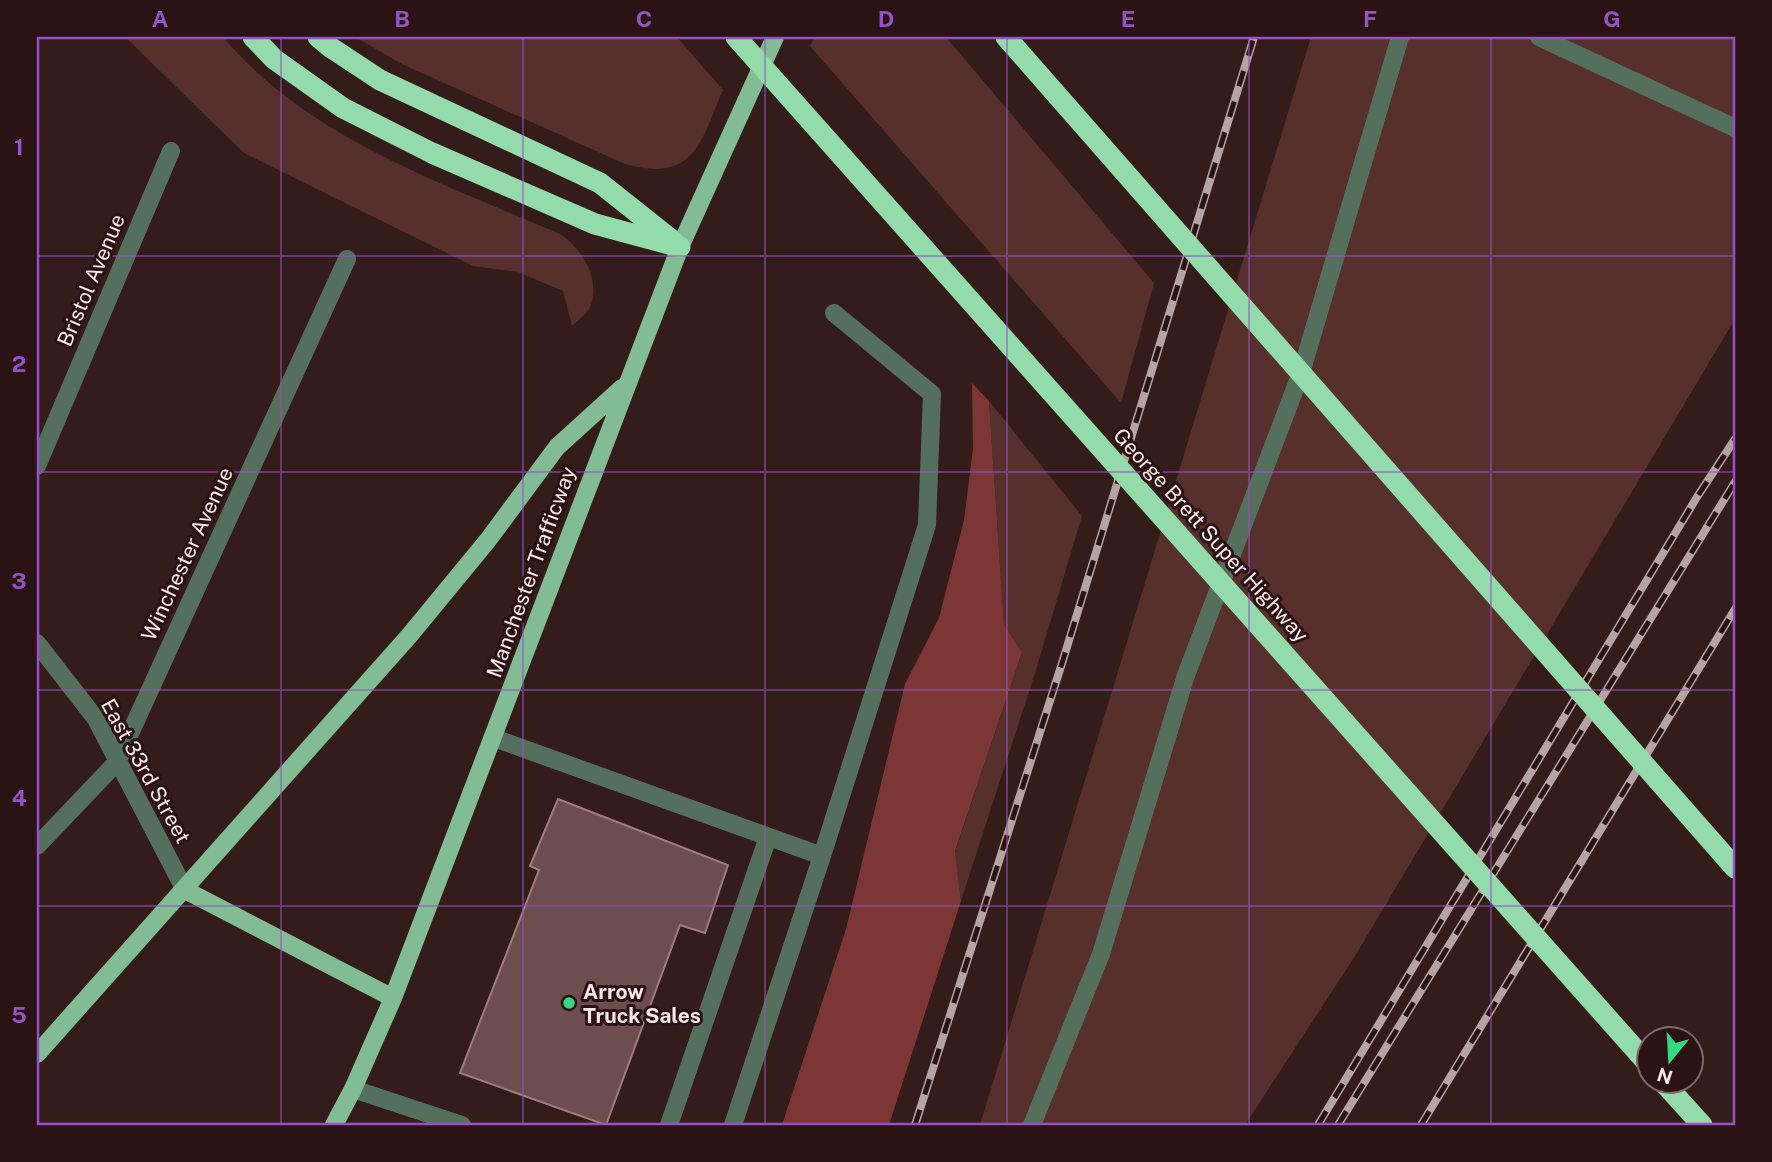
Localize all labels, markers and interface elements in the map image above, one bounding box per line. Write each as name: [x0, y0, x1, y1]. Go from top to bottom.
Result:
text: A: [152, 5, 169, 32]
text: B: [394, 5, 410, 32]
text: C: [636, 5, 652, 32]
text: D: [878, 5, 894, 32]
text: E: [1121, 5, 1135, 32]
text: F: [1363, 5, 1377, 32]
text: G: [1603, 5, 1621, 32]
text: 1: [14, 133, 24, 160]
street label: Bristol Avenue: [52, 210, 130, 350]
text: 2: [12, 350, 26, 377]
street label: George Brett Super Highway: [1108, 423, 1314, 647]
street label: Winchester Avenue: [136, 463, 238, 645]
street label: Manchester Trafficway: [481, 463, 581, 681]
text: 3: [11, 567, 27, 594]
street label: East 33rd Street: [96, 694, 196, 848]
text: 4: [11, 784, 27, 811]
place label: Arrow Truck Sales: [583, 979, 701, 1028]
marker: Arrow Truck Sales: [561, 995, 577, 1011]
text: 5: [11, 1001, 27, 1028]
north arrow: [1636, 1026, 1706, 1096]
text: N: [1654, 1063, 1675, 1089]

